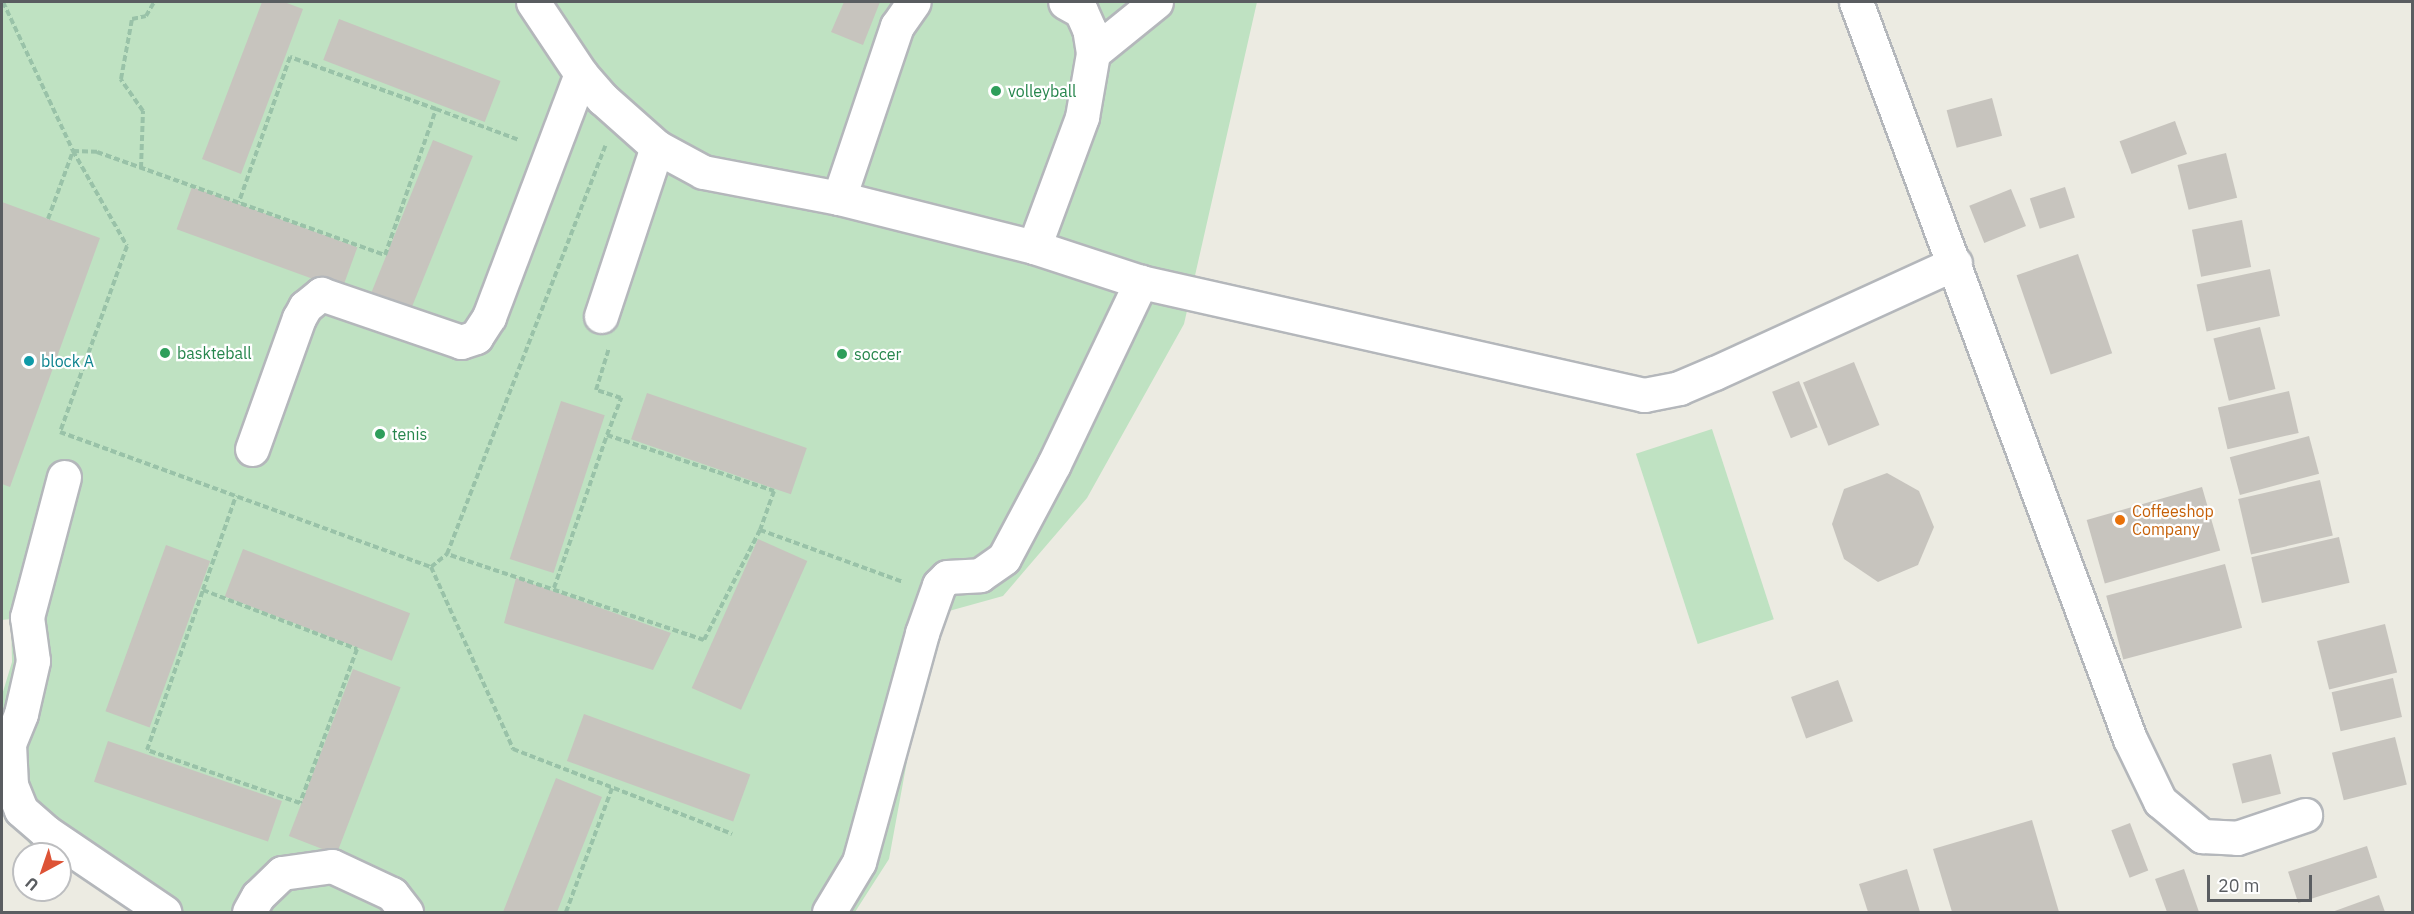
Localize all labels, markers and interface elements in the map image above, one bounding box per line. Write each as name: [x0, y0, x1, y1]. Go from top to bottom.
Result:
place label: volleyball: [1008, 81, 1076, 101]
marker: volleyball: [989, 84, 1003, 98]
place label: baskteball: [177, 343, 252, 363]
place label: soccer: [854, 344, 901, 364]
marker: baskteball: [158, 346, 172, 360]
marker: soccer: [835, 347, 849, 361]
place label: block A: [41, 351, 94, 371]
marker: block A: [22, 354, 36, 368]
place label: tenis: [392, 424, 427, 444]
marker: tenis: [373, 427, 387, 441]
place label: Coffeeshop Company: [2132, 501, 2214, 539]
marker: Coffeeshop Company: [2113, 513, 2127, 527]
north arrow: [12, 842, 72, 902]
scale bar: [2210, 863, 2315, 901]
text: U: [21, 873, 42, 895]
text: 20 m: [2218, 874, 2260, 897]

